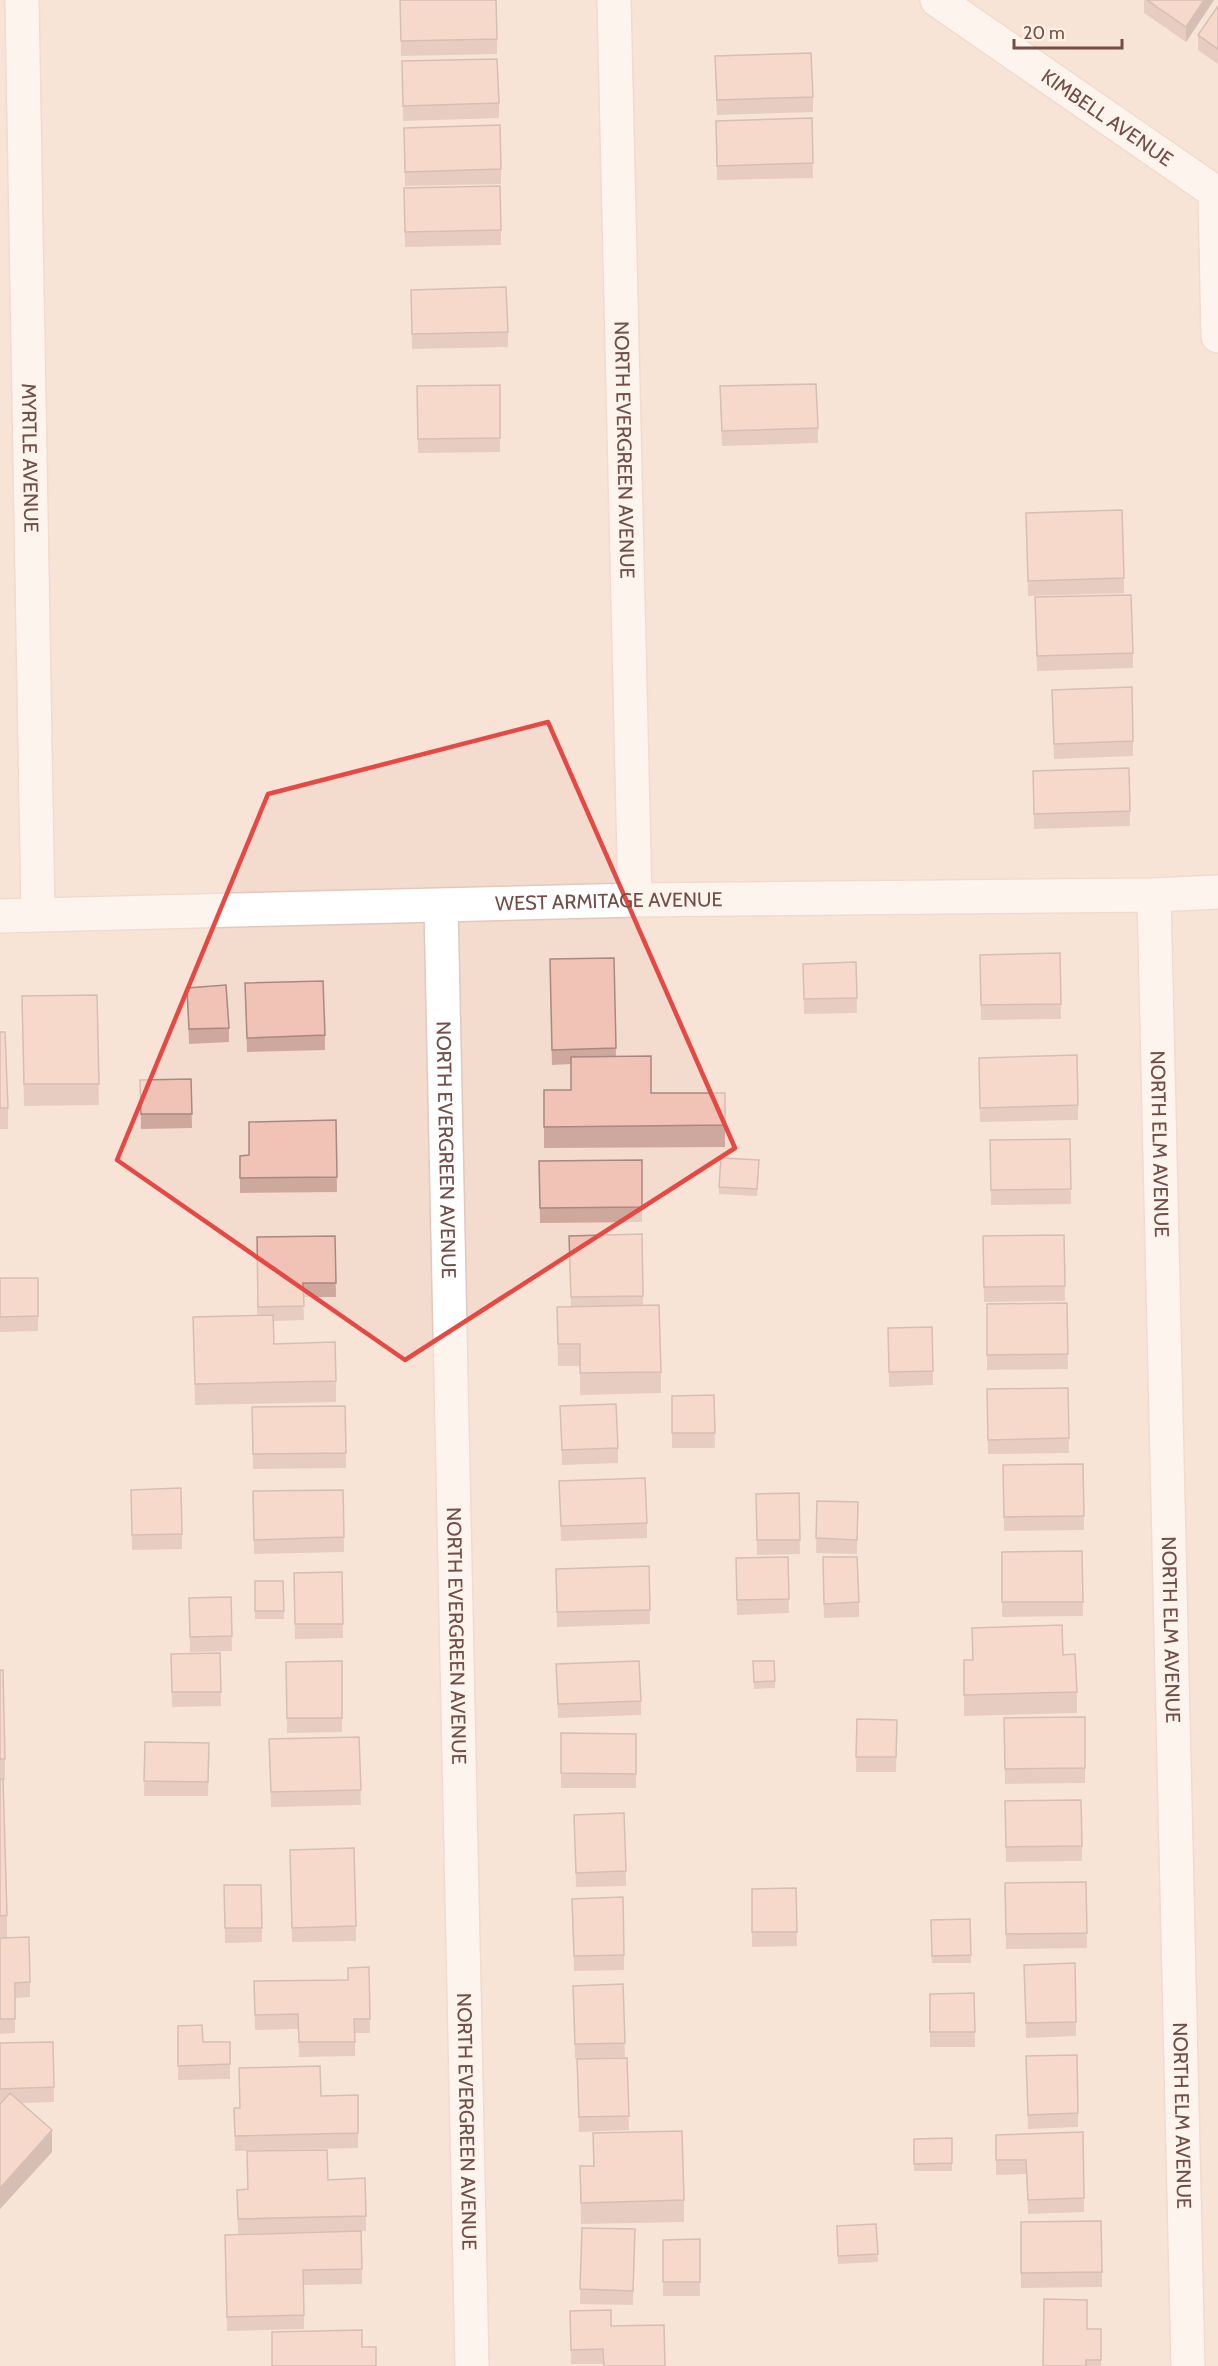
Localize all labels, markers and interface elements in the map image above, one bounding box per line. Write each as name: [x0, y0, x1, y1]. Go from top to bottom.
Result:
scale bar: [1014, 12, 1122, 50]
text: 20 m: [1023, 22, 1065, 44]
street label: KIMBELL AVENUE: [1037, 64, 1178, 171]
street label: NORTH EVERGREEN AVENUE: [609, 321, 639, 579]
street label: MYRTLE AVENUE: [17, 383, 43, 533]
street label: WEST ARMITAGE AVENUE: [495, 887, 723, 916]
street label: NORTH EVERGREEN AVENUE: [431, 1021, 461, 1279]
street label: NORTH ELM AVENUE: [1146, 1050, 1174, 1238]
street label: NORTH EVERGREEN AVENUE: [442, 1507, 471, 1765]
street label: NORTH ELM AVENUE: [1157, 1536, 1185, 1723]
street label: NORTH EVERGREEN AVENUE: [452, 1993, 482, 2251]
street label: NORTH ELM AVENUE: [1168, 2022, 1196, 2209]

